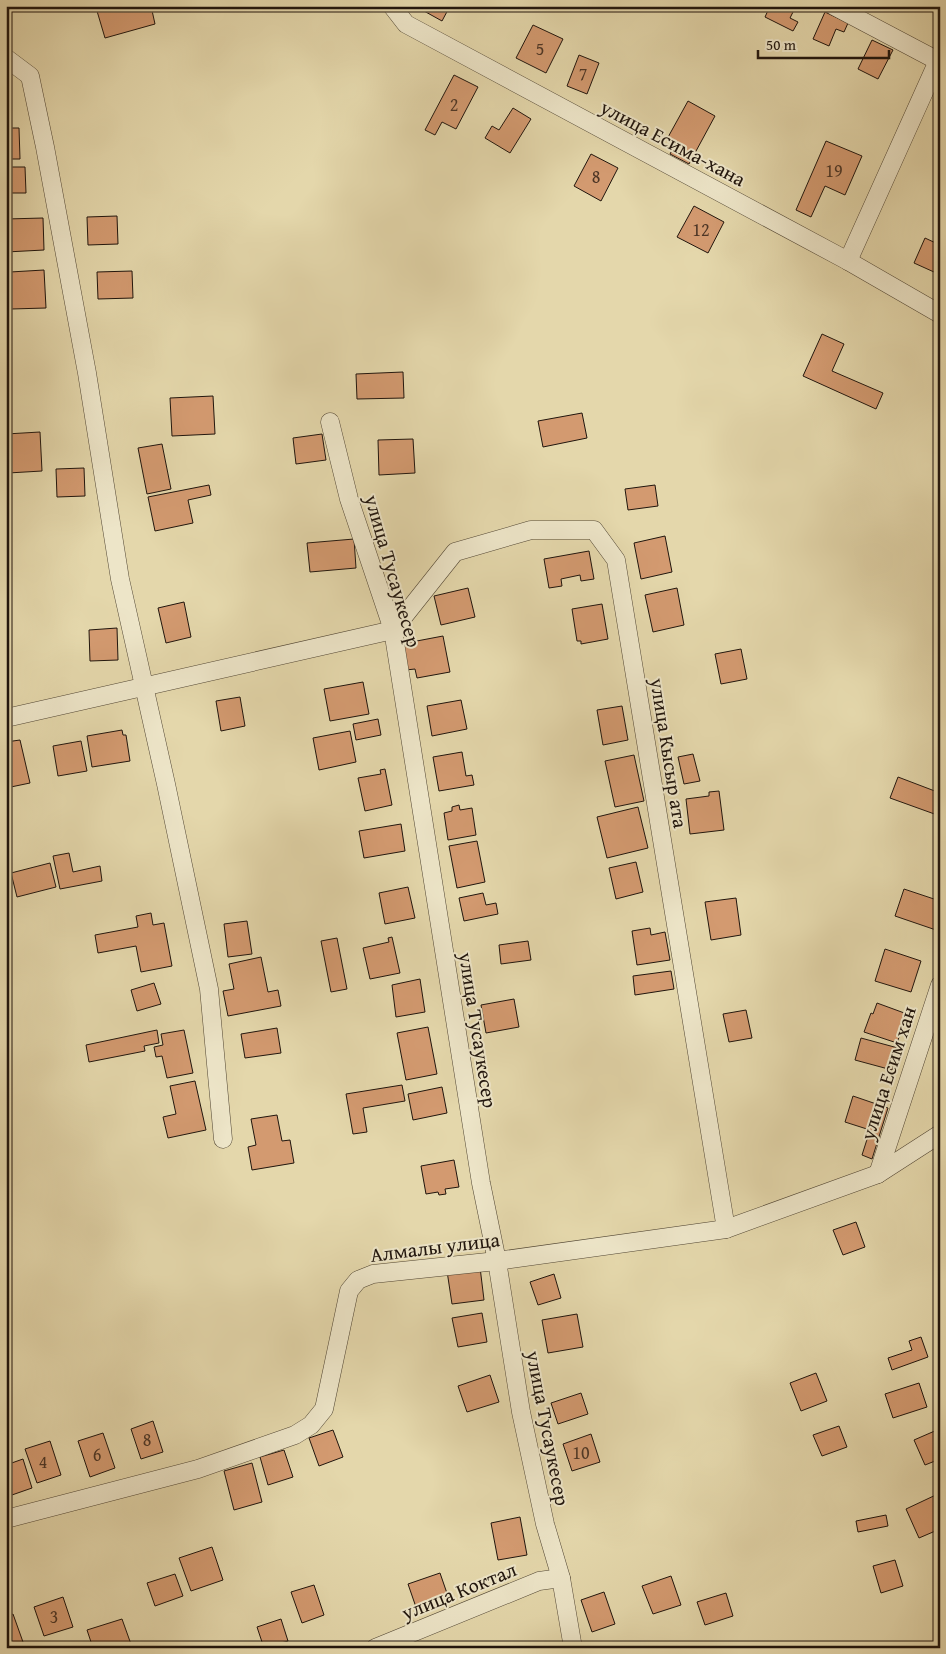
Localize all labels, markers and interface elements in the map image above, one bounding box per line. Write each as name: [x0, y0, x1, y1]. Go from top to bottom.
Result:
scale bar: [758, 28, 890, 60]
text: 50 m: [766, 34, 797, 55]
house number: 5: [536, 35, 544, 62]
house number: 7: [579, 60, 587, 87]
house number: 2: [450, 91, 458, 118]
street label: улица Есима-хана: [595, 92, 751, 193]
house number: 19: [825, 157, 843, 184]
house number: 8: [592, 163, 600, 190]
house number: 12: [692, 216, 710, 243]
street label: улица Тусаукесер: [358, 490, 429, 651]
street label: улица Кысыр ата: [643, 675, 696, 830]
street label: улица Тусаукесер: [452, 949, 505, 1110]
street label: улица Есим хан: [852, 1002, 923, 1145]
street label: Алмалы улица: [368, 1224, 502, 1269]
street label: улица Тусаукесер: [519, 1347, 578, 1508]
house number: 8: [143, 1426, 151, 1453]
house number: 10: [572, 1439, 590, 1466]
house number: 6: [93, 1441, 101, 1468]
house number: 4: [39, 1448, 47, 1475]
street label: улица Коктал: [396, 1554, 521, 1627]
house number: 3: [50, 1603, 58, 1630]

